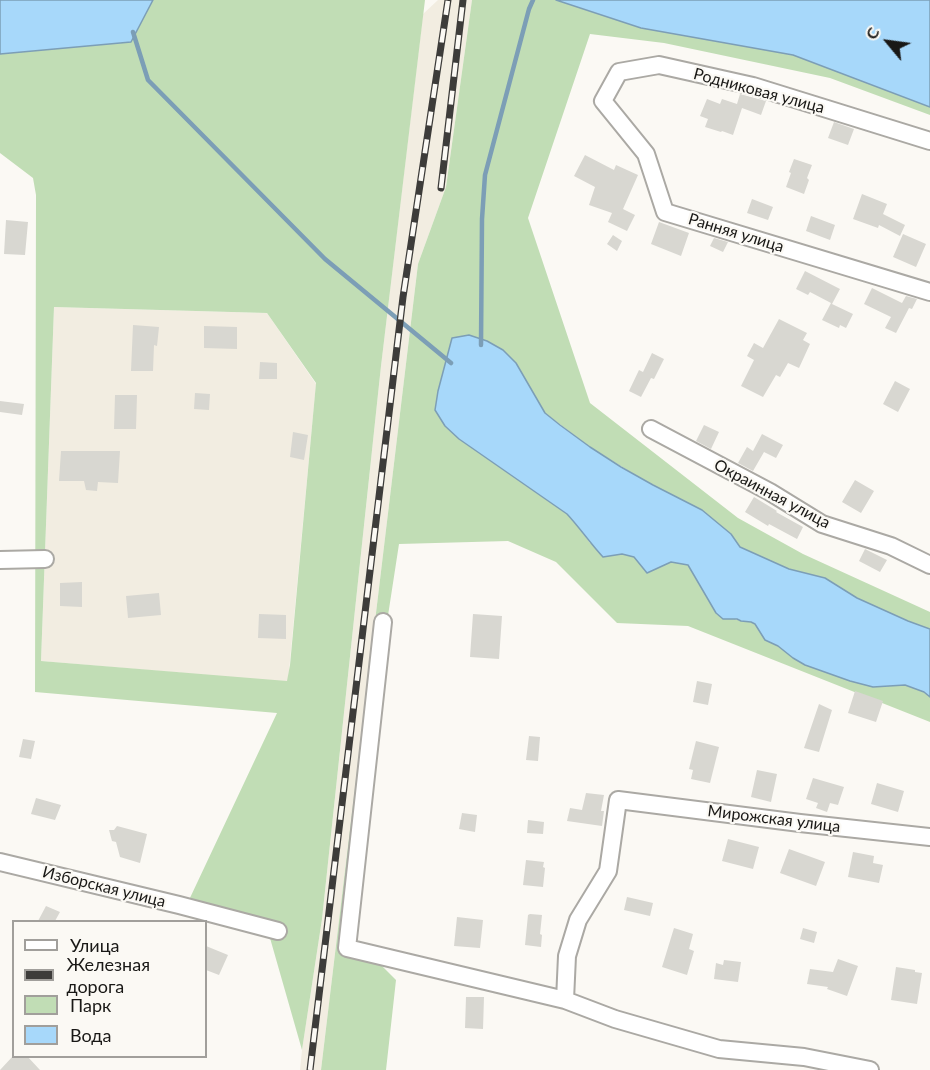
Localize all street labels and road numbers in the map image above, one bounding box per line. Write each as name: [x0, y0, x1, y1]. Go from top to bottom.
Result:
street label: Родниковая улица: [691, 64, 827, 118]
street label: Ранняя улица: [686, 209, 786, 257]
street label: Окраинная улица: [711, 455, 833, 533]
street label: Мирожская улица: [707, 801, 841, 837]
street label: Изборская улица: [40, 862, 168, 912]

